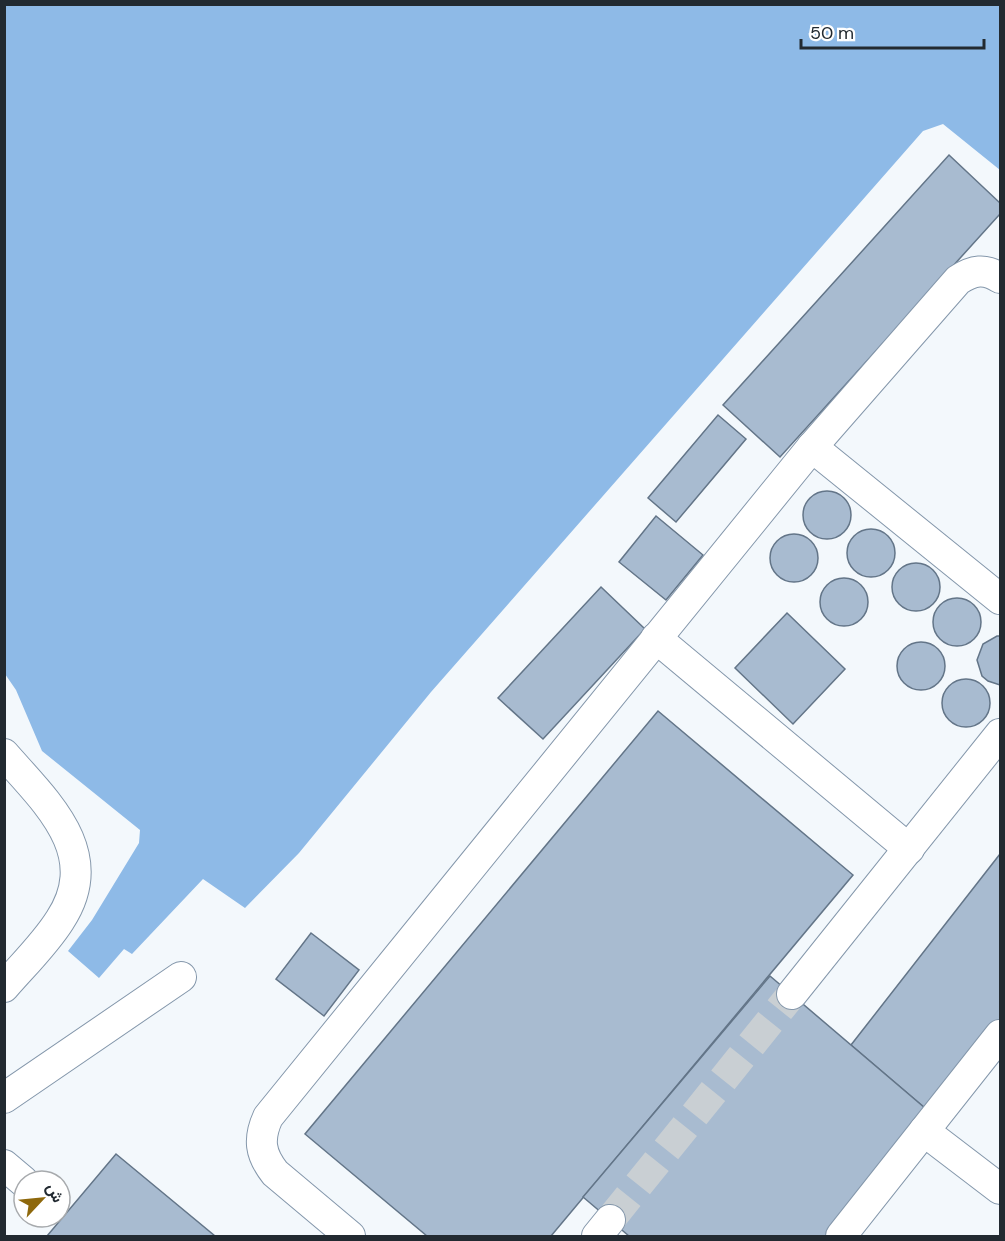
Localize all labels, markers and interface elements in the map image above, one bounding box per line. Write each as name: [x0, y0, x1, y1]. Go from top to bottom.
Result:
scale bar: [801, 12, 984, 50]
text: 50 m: [810, 21, 854, 45]
north arrow: [12, 1169, 72, 1229]
text: ش: [41, 1179, 69, 1206]

